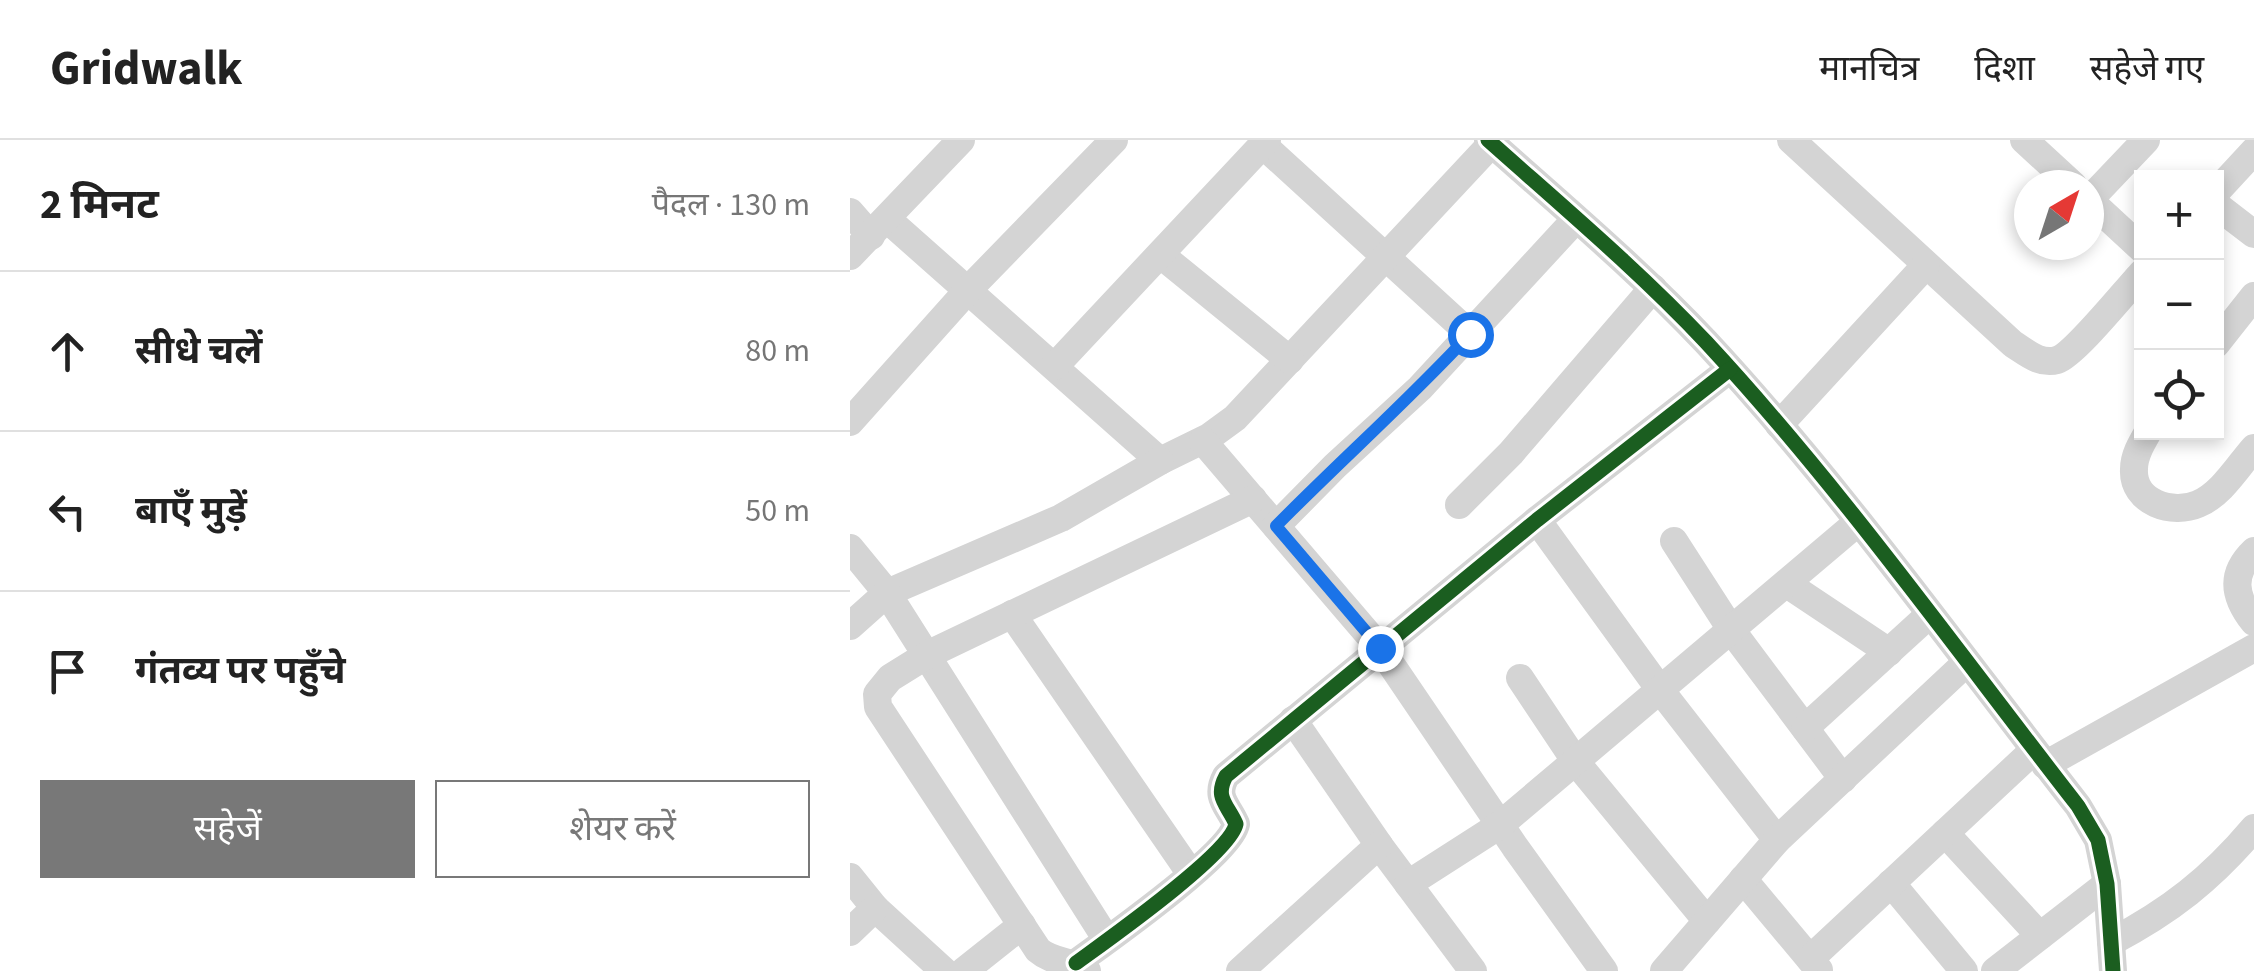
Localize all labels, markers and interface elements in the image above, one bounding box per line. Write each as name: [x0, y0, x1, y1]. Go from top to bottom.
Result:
text: Gridwalk: [50, 35, 243, 103]
text: मानचित्र: [1819, 44, 1919, 94]
text: दिशा: [1974, 44, 2035, 94]
text: सहेजे गए: [2090, 44, 2204, 94]
north arrow: [2014, 170, 2104, 260]
map controls: [2134, 170, 2224, 440]
button: +: [2134, 170, 2224, 260]
text: 2 मिनट: [40, 175, 159, 235]
text: पैदल · 130 m: [652, 182, 810, 228]
button: −: [2134, 260, 2224, 350]
route start: [1448, 312, 1494, 358]
icon: ahead: [40, 324, 95, 379]
text: सीधे चलें: [135, 324, 262, 378]
text: 80 m: [745, 328, 810, 374]
button: locate: [2134, 350, 2224, 440]
icon: left: [40, 484, 95, 539]
text: बाएँ मुड़ें: [135, 484, 247, 538]
text: 50 m: [745, 488, 810, 534]
route end: [1358, 626, 1404, 672]
icon: arrive: [40, 644, 95, 699]
text: गंतव्य पर पहुँचे: [135, 644, 346, 698]
button: सहेजें: [40, 780, 415, 878]
button: शेयर करें: [435, 780, 810, 878]

